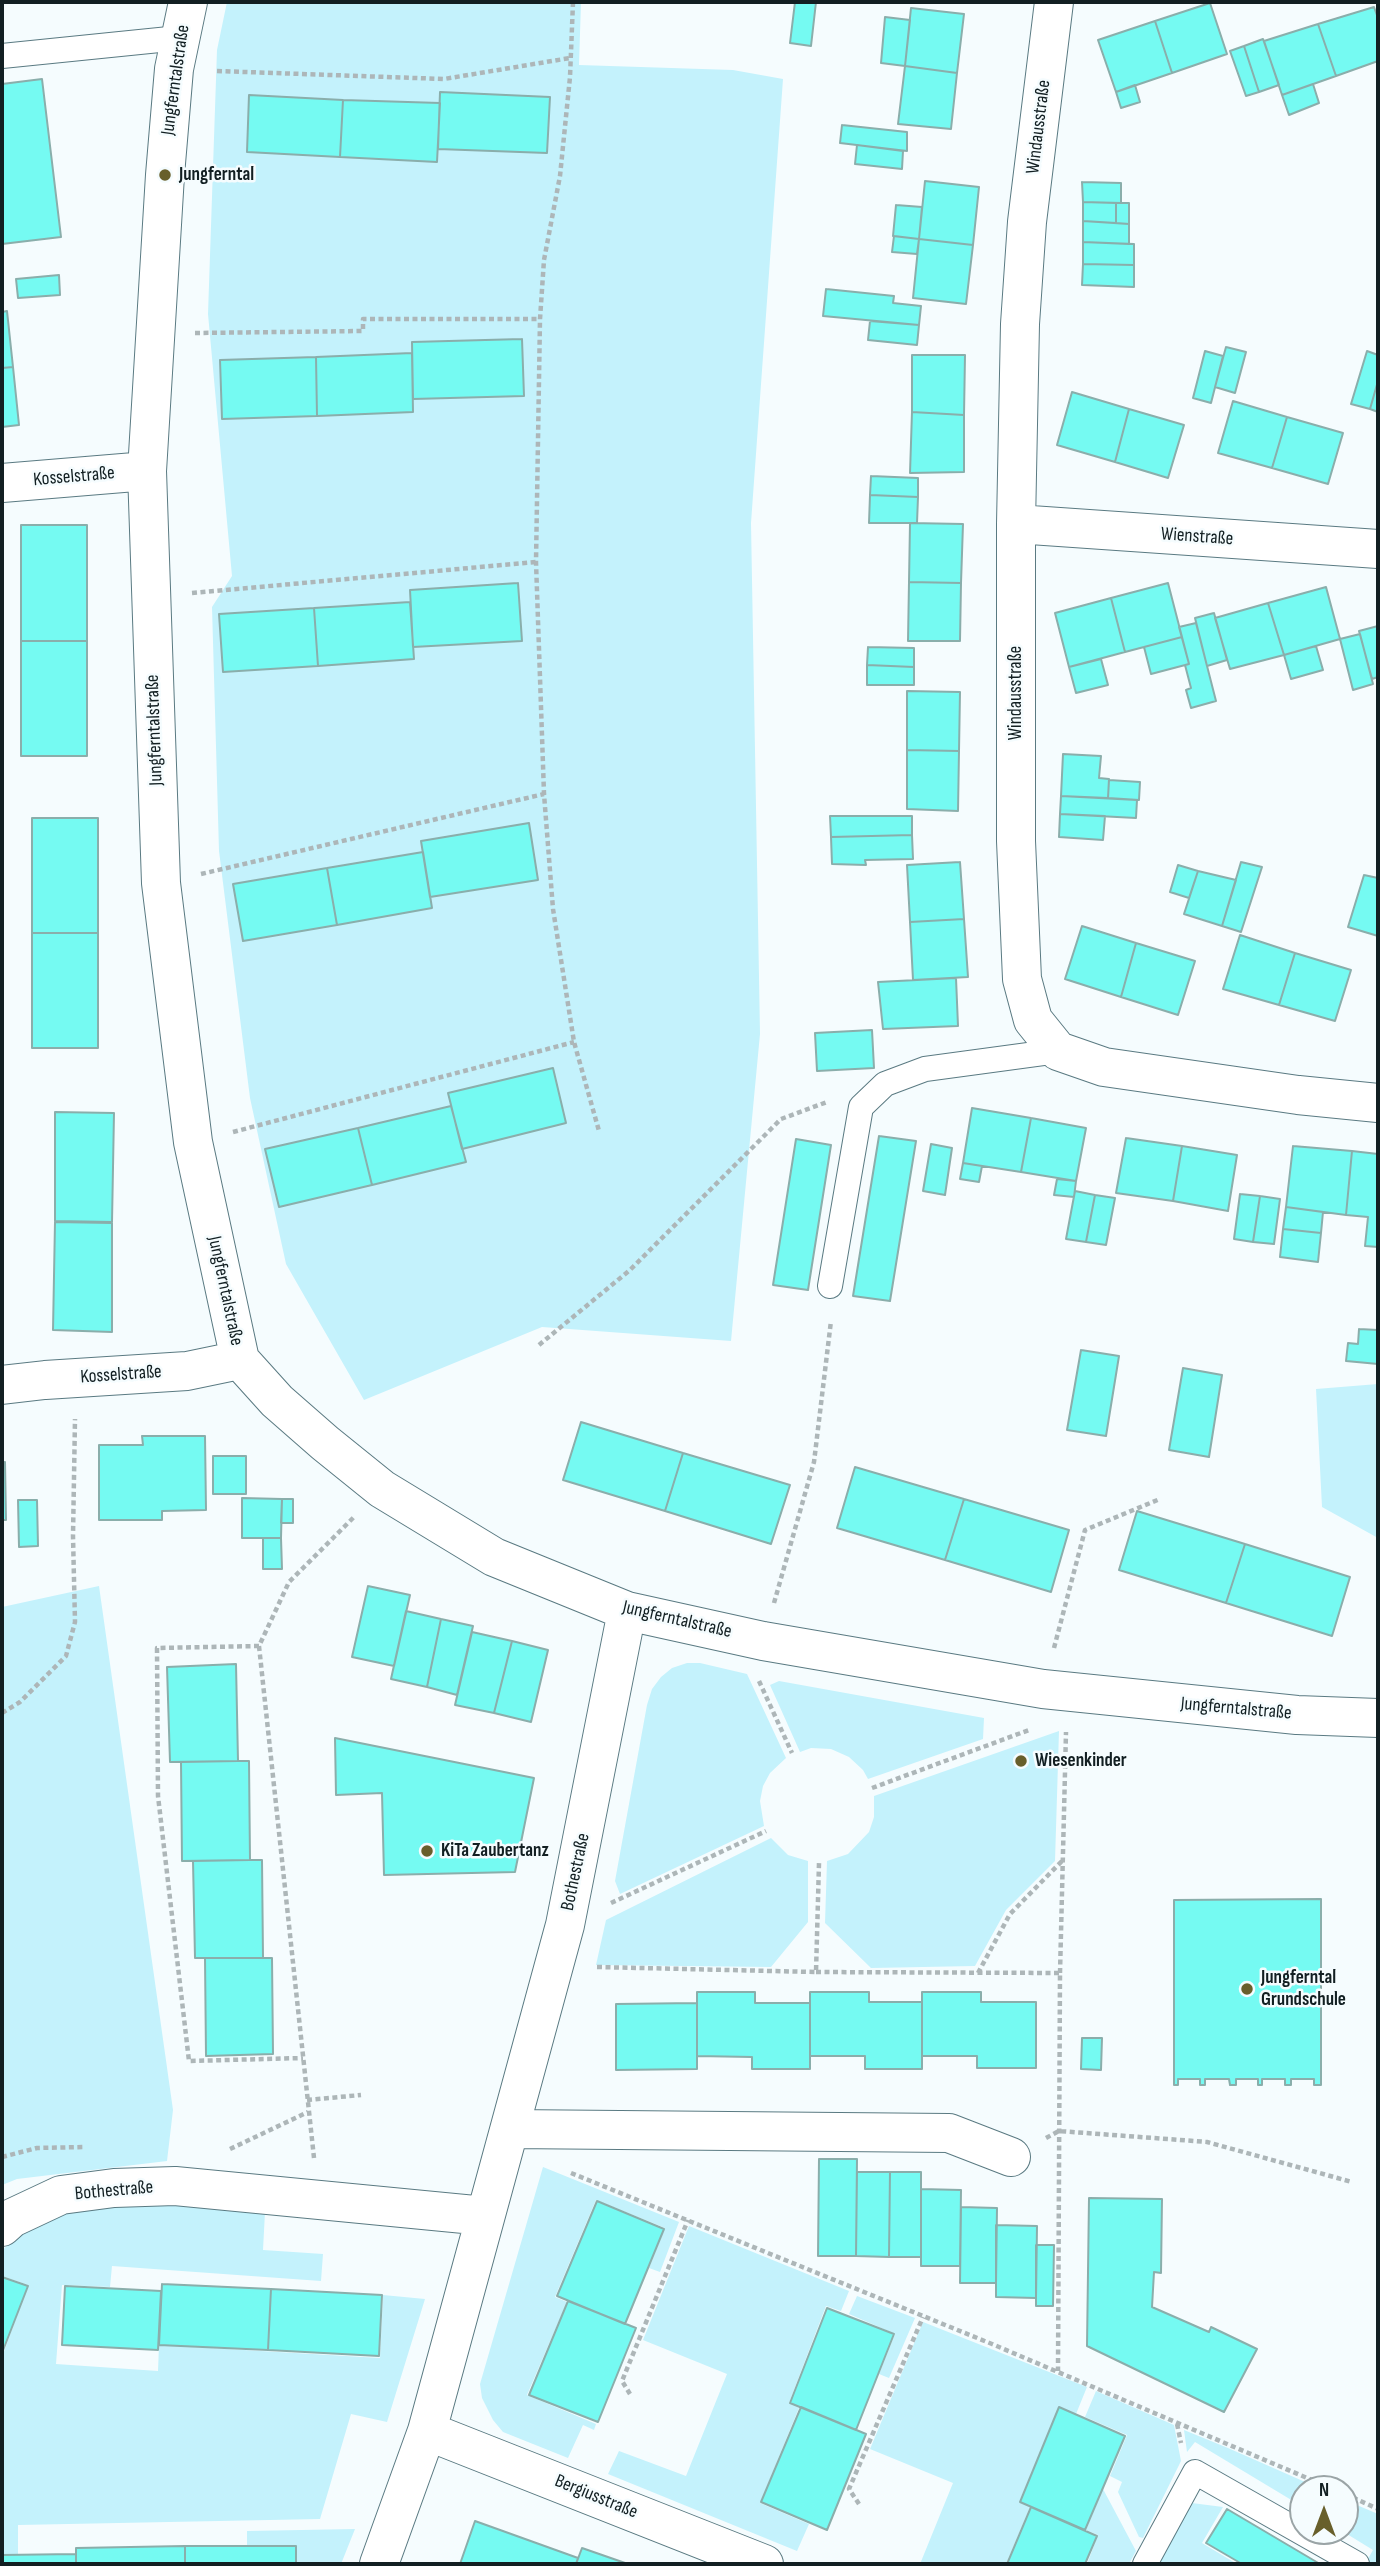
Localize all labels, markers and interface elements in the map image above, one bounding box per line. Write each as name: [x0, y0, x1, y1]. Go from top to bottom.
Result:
street label: Jungferntalstraße: [157, 23, 195, 137]
street label: Windausstraße: [1022, 79, 1056, 175]
place label: Jungferntal: [179, 164, 254, 186]
marker: Jungferntal: [157, 167, 173, 183]
street label: Kosselstraße: [32, 462, 116, 492]
street label: Wienstraße: [1160, 523, 1234, 551]
street label: Windausstraße: [1005, 646, 1027, 740]
street label: Jungferntalstraße: [142, 674, 168, 786]
street label: Jungferntalstraße: [202, 1234, 248, 1348]
street label: Kosselstraße: [80, 1361, 162, 1389]
street label: Jungferntalstraße: [620, 1596, 734, 1644]
street label: Jungferntalstraße: [1180, 1693, 1292, 1725]
place label: Wiesenkinder: [1035, 1750, 1127, 1772]
marker: Wiesenkinder: [1013, 1753, 1029, 1769]
street label: Bothestraße: [557, 1831, 595, 1913]
place label: KiTa Zaubertanz: [441, 1840, 549, 1862]
marker: KiTa Zaubertanz: [419, 1843, 435, 1859]
place label: Jungferntal Grundschule: [1261, 1967, 1346, 2011]
marker: Jungferntal Grundschule: [1239, 1981, 1255, 1997]
street label: Bothestraße: [74, 2176, 154, 2206]
street label: Bergiusstraße: [551, 2470, 641, 2524]
north arrow: [1289, 2475, 1359, 2545]
text: N: [1319, 2479, 1329, 2502]

